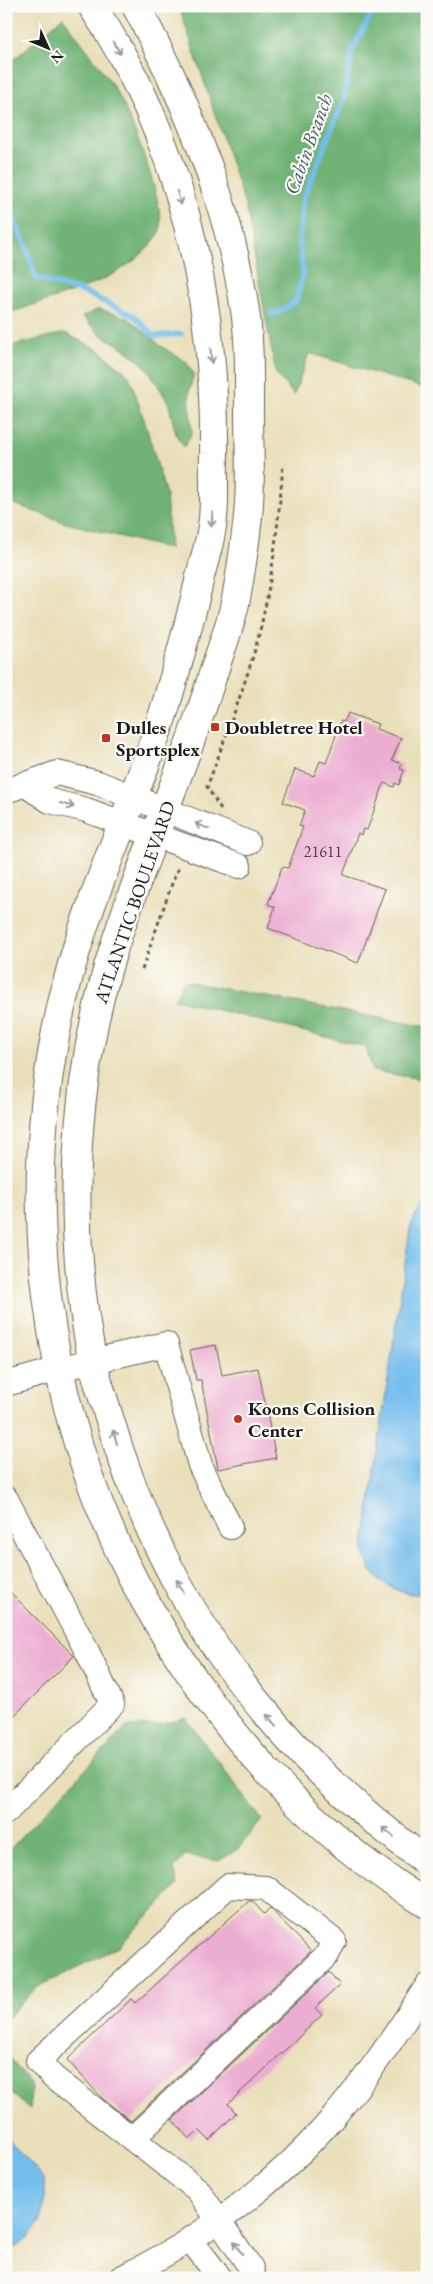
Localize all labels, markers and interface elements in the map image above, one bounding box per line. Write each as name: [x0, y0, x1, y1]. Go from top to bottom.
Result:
north arrow: [22, 22, 72, 72]
one-way arrow: [112, 41, 122, 55]
text: N: [46, 47, 68, 68]
water label: Cabin Branch: [278, 90, 338, 198]
one-way arrow: [174, 189, 184, 205]
one-way arrow: [206, 348, 215, 364]
one-way arrow: [208, 510, 217, 526]
place label: Dulles Sportsplex: [116, 715, 200, 762]
place label: Doubletree Hotel: [225, 715, 363, 740]
marker: Doubletree Hotel: [209, 721, 221, 733]
marker: Dulles Sportsplex: [100, 732, 112, 744]
street label: ATLANTIC BOULEVARD: [88, 798, 181, 1008]
one-way arrow: [58, 801, 74, 810]
one-way arrow: [195, 821, 210, 831]
house number: 21611: [304, 841, 342, 862]
place label: Koons Collision Center: [248, 1396, 375, 1443]
marker: Koons Collision Center: [232, 1413, 244, 1425]
one-way arrow: [109, 1430, 119, 1446]
one-way arrow: [174, 1579, 184, 1593]
one-way arrow: [265, 1713, 277, 1726]
one-way arrow: [382, 1827, 395, 1838]
one-way arrow: [233, 2242, 243, 2256]

